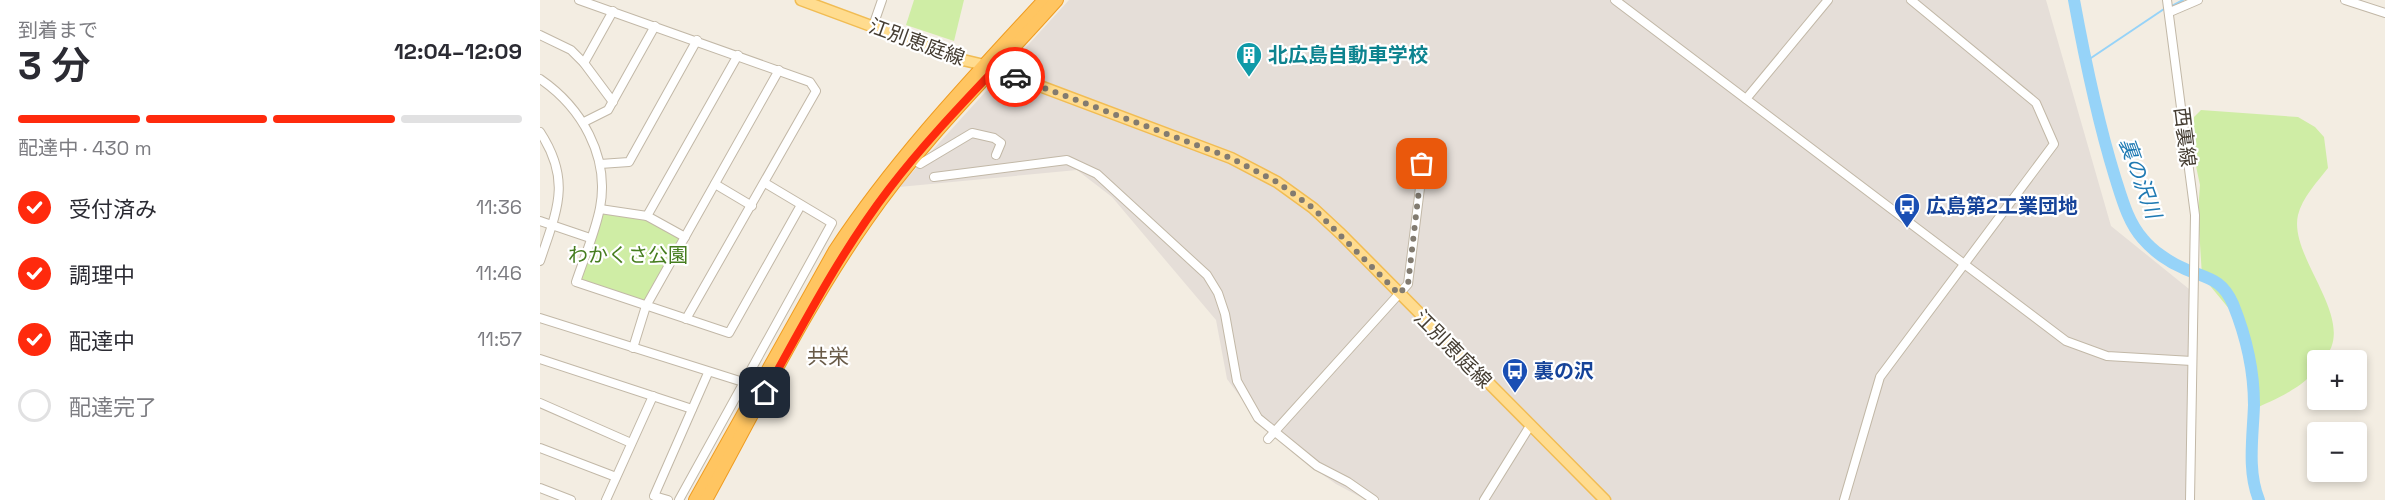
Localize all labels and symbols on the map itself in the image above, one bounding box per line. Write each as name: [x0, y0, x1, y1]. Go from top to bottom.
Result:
street label: 江別恵庭線: [866, 13, 968, 71]
building icon: 北広島自動車学校: [1234, 40, 1264, 78]
place label: 北広島自動車学校: [1268, 42, 1428, 68]
courier: [985, 47, 1045, 107]
street label: 西裏線: [2168, 106, 2202, 168]
water label: 裏の沢川: [2113, 134, 2168, 224]
pin: [1396, 138, 1447, 189]
bus stop icon: 広島第2工業団地: [1892, 191, 1922, 229]
place label: 広島第2工業団地: [1926, 193, 2078, 219]
park label: わかくさ公園: [568, 242, 688, 268]
street label: 江別恵庭線: [1408, 304, 1498, 394]
district label: 共栄: [807, 343, 849, 370]
bus stop icon: 裏の沢: [1500, 356, 1530, 394]
place label: 裏の沢: [1534, 358, 1594, 384]
pin: [739, 367, 790, 418]

